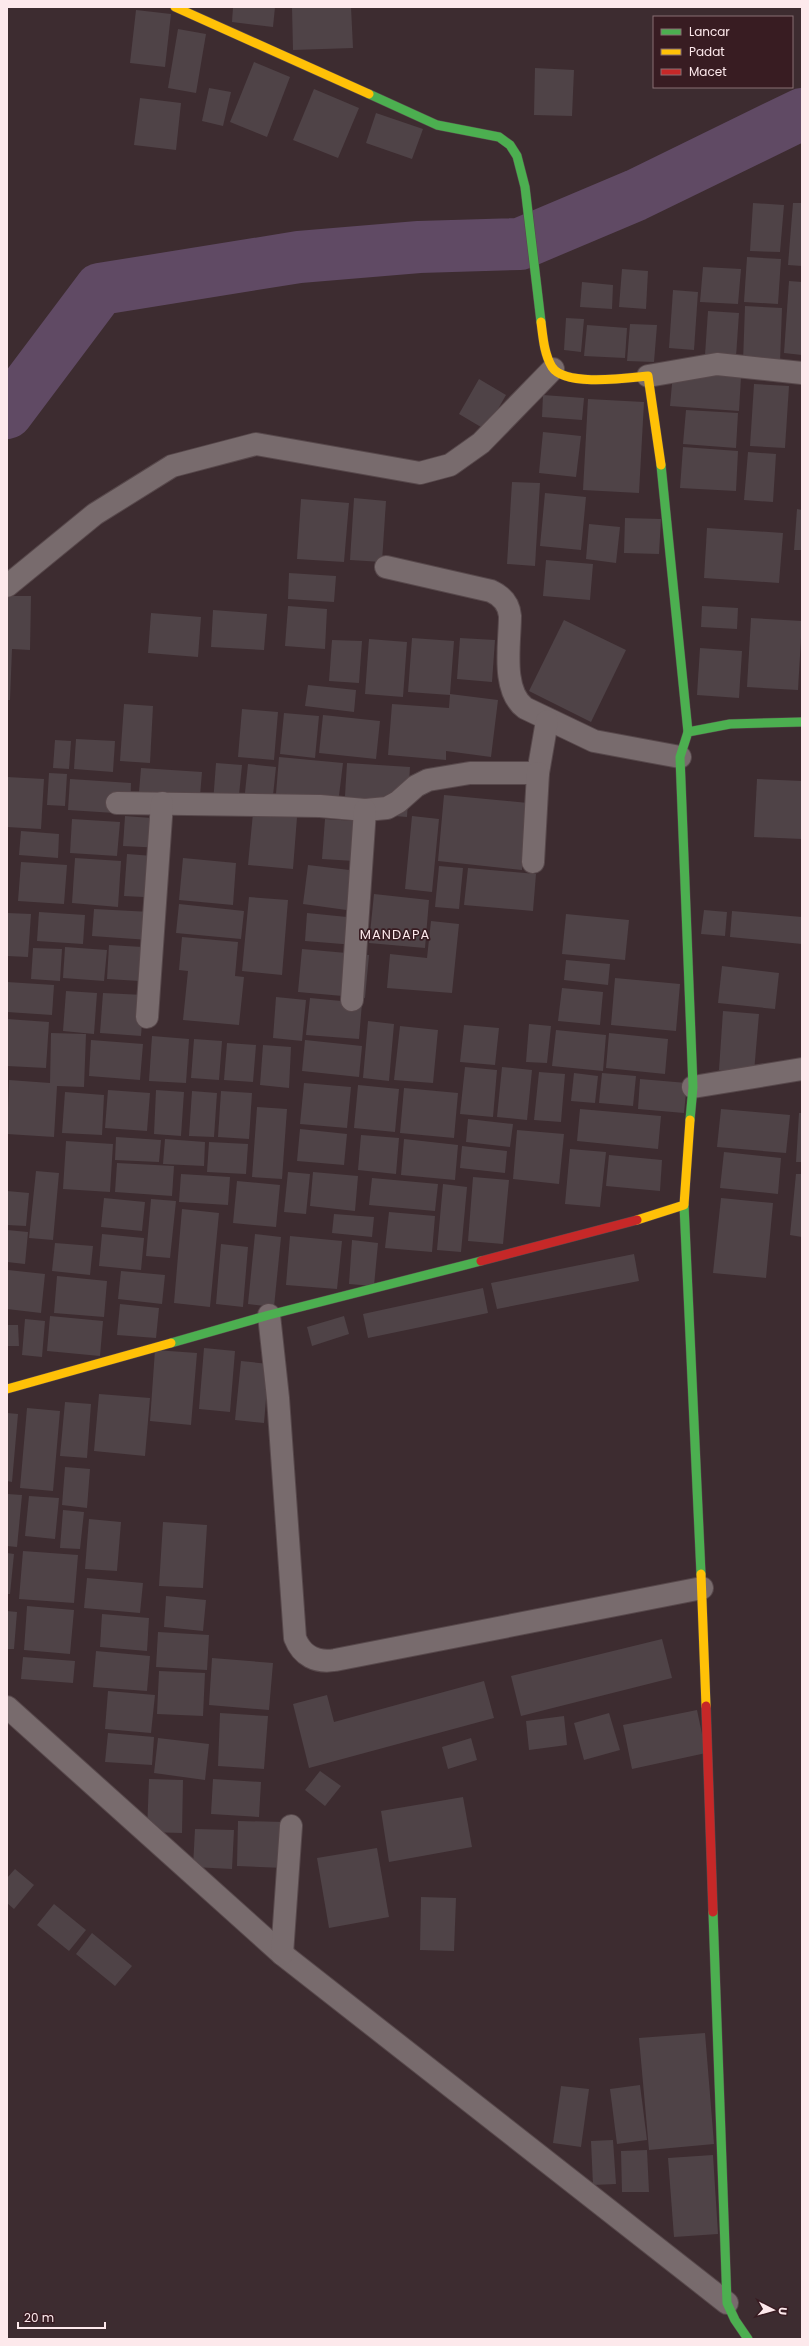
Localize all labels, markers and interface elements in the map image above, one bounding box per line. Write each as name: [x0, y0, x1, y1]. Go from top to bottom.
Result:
legend: [653, 16, 793, 88]
text: Lancar: [689, 23, 730, 40]
text: Padat: [689, 43, 725, 60]
text: Macet: [689, 63, 727, 80]
district label: MANDAPA: [360, 925, 430, 944]
north arrow: [753, 2290, 793, 2330]
scale bar: [18, 2304, 105, 2330]
text: U: [775, 2306, 791, 2316]
text: 20 m: [24, 2309, 54, 2326]

